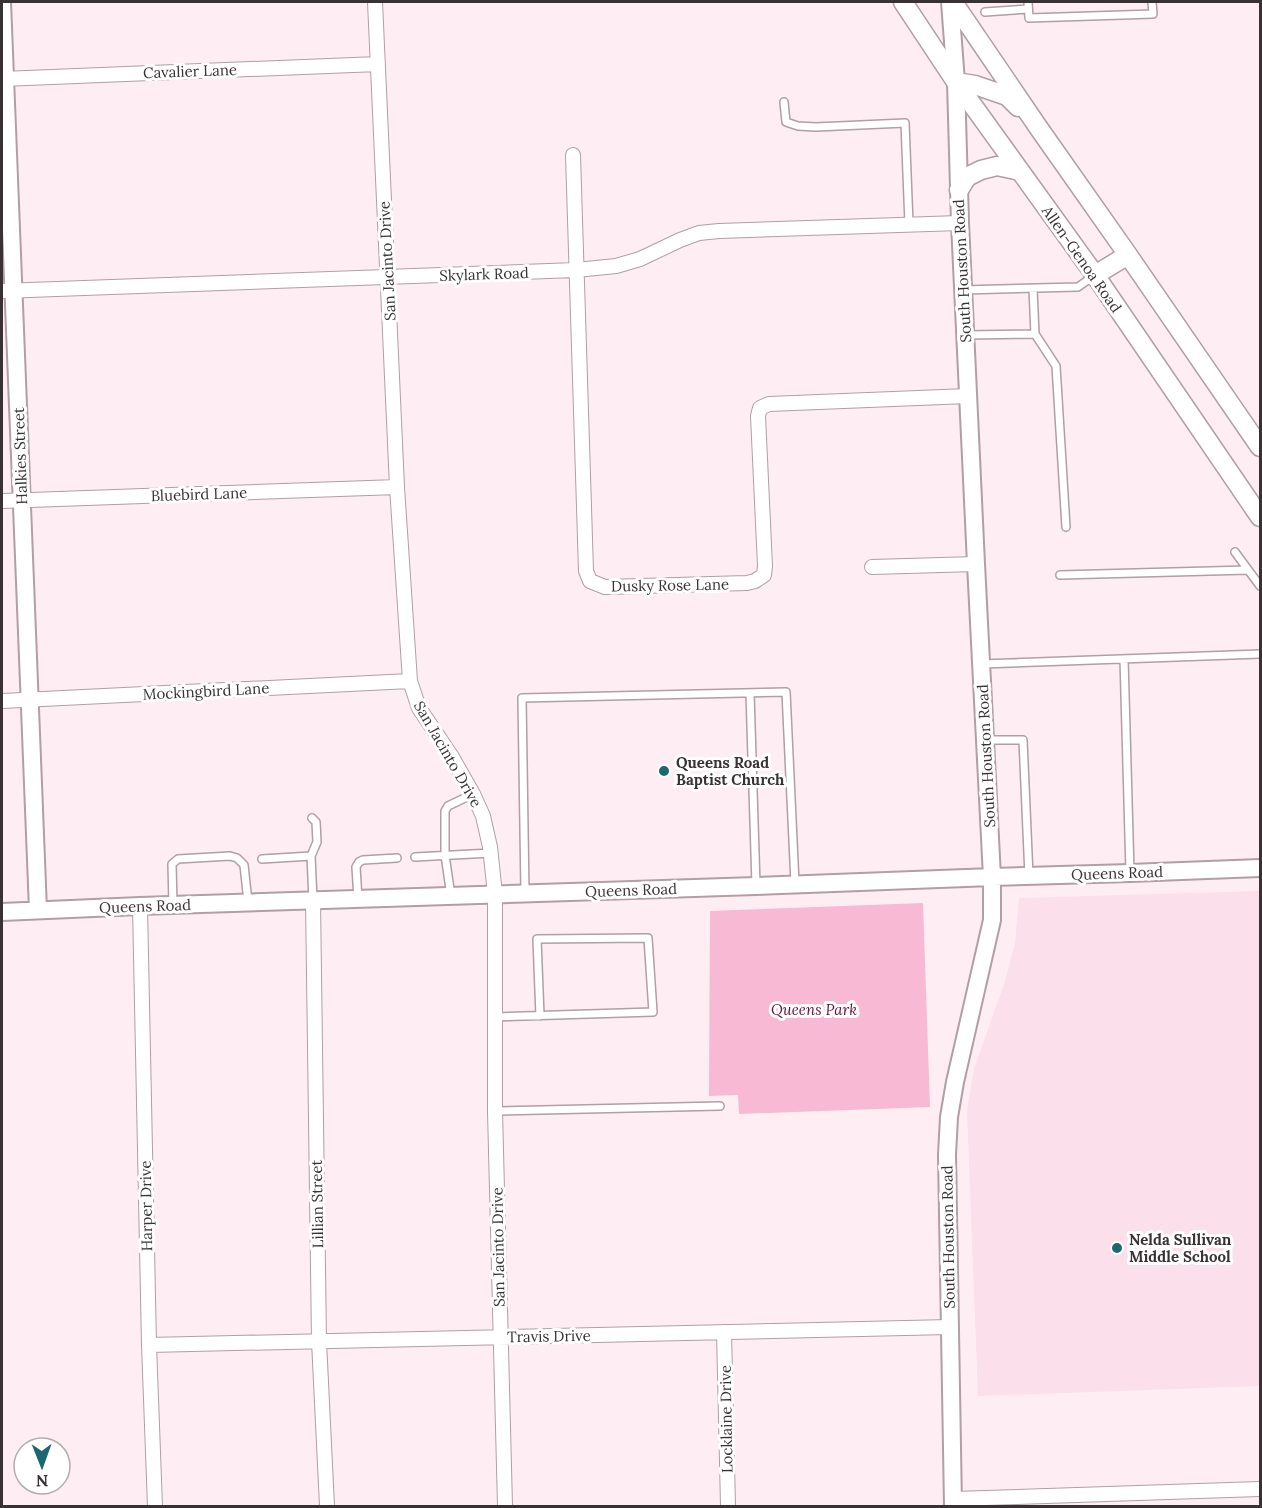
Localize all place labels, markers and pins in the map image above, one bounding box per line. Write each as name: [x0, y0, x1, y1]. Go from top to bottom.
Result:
place label: Queens Road Baptist Church: [676, 753, 785, 789]
marker: Queens Road Baptist Church: [657, 764, 671, 778]
place label: Nelda Sullivan Middle School: [1129, 1230, 1232, 1266]
marker: Nelda Sullivan Middle School: [1110, 1241, 1124, 1255]

